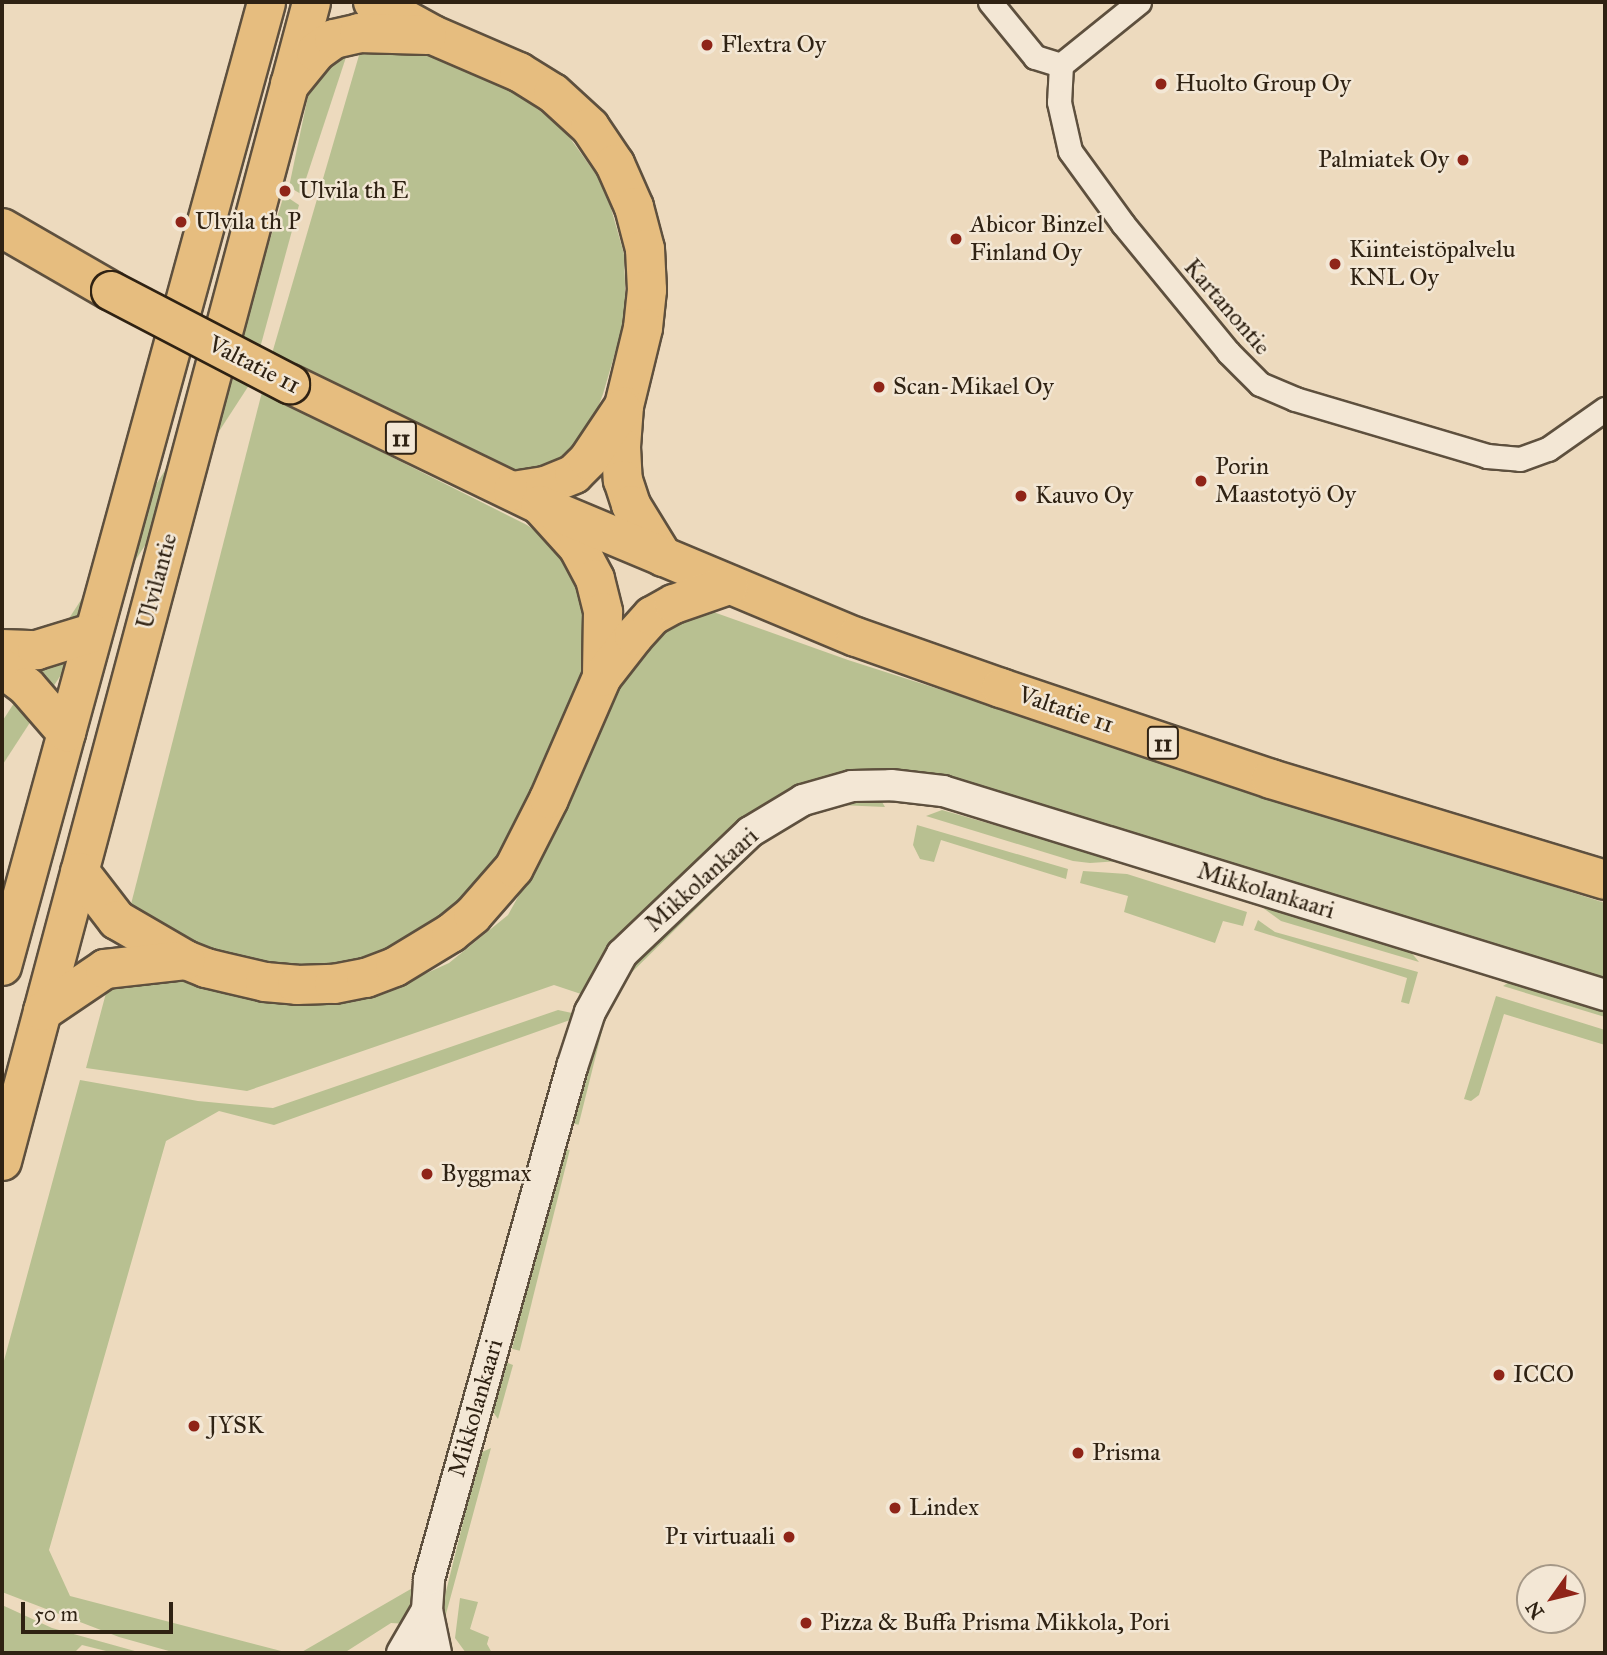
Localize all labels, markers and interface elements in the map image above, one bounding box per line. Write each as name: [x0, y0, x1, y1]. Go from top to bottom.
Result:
place label: Flextra Oy: [721, 31, 826, 59]
marker: Flextra Oy: [699, 37, 715, 53]
place label: Huolto Group Oy: [1175, 70, 1351, 98]
marker: Huolto Group Oy: [1153, 76, 1169, 92]
place label: Palmiatek Oy: [1318, 146, 1449, 174]
marker: Palmiatek Oy: [1455, 152, 1471, 168]
place label: Ulvila th E: [299, 177, 408, 205]
marker: Ulvila th E: [277, 183, 293, 199]
place label: Ulvila th P: [195, 208, 301, 236]
place label: Abicor Binzel Finland Oy: [970, 211, 1104, 267]
marker: Ulvila th P: [173, 214, 189, 230]
marker: Abicor Binzel Finland Oy: [948, 231, 964, 247]
place label: Kiinteistöpalvelu KNL Oy: [1349, 236, 1515, 292]
street label: Kartanontie: [1177, 253, 1277, 361]
marker: Kiinteistöpalvelu KNL Oy: [1327, 256, 1343, 272]
street label: Valtatie 11: [203, 330, 305, 400]
place label: Scan-Mikael Oy: [893, 373, 1054, 401]
marker: Scan-Mikael Oy: [871, 379, 887, 395]
road number: 11: [384, 418, 418, 458]
place label: Porin Maastotyö Oy: [1215, 453, 1356, 509]
marker: Porin Maastotyö Oy: [1193, 473, 1209, 489]
place label: Kauvo Oy: [1035, 482, 1133, 510]
marker: Kauvo Oy: [1013, 488, 1029, 504]
street label: Ulvilantie: [130, 530, 184, 632]
street label: Valtatie 11: [1014, 680, 1118, 740]
road number: 11: [1146, 723, 1180, 762]
street label: Mikkolankaari: [640, 822, 764, 938]
street label: Mikkolankaari: [1194, 856, 1338, 926]
place label: Byggmax: [441, 1160, 531, 1188]
marker: Byggmax: [419, 1166, 435, 1182]
street label: Mikkolankaari: [443, 1336, 509, 1480]
place label: ICCO: [1513, 1361, 1574, 1389]
marker: ICCO: [1491, 1367, 1507, 1383]
place label: JYSK: [208, 1412, 264, 1440]
marker: JYSK: [186, 1418, 202, 1434]
place label: Prisma: [1092, 1439, 1160, 1467]
marker: Prisma: [1070, 1445, 1086, 1461]
place label: Lindex: [909, 1494, 979, 1522]
marker: Lindex: [887, 1500, 903, 1516]
place label: P1 virtuaali: [665, 1523, 775, 1551]
marker: P1 virtuaali: [781, 1529, 797, 1545]
north arrow: [1516, 1564, 1586, 1634]
scale bar: [24, 1588, 177, 1632]
text: N: [1521, 1597, 1549, 1623]
text: 50 m: [34, 1601, 78, 1627]
place label: Pizza & Buffa Prisma Mikkola, Pori: [820, 1609, 1170, 1637]
marker: Pizza & Buffa Prisma Mikkola, Pori: [798, 1615, 814, 1631]

